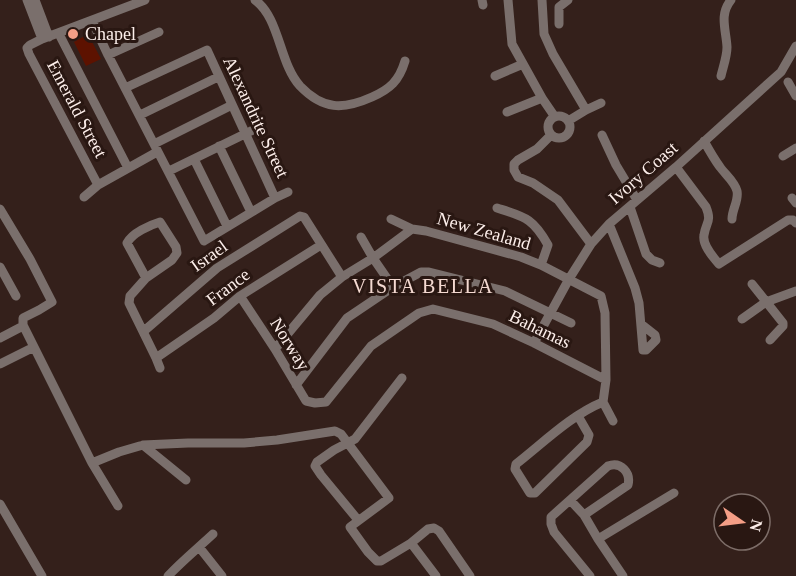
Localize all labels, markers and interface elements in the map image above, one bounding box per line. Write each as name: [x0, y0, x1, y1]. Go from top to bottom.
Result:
place label: Chapel: [85, 24, 136, 44]
marker: Chapel: [66, 27, 80, 41]
street label: Alexandrite Street: [219, 53, 293, 181]
street label: Emerald Street: [43, 57, 111, 161]
street label: Ivory Coast: [605, 138, 681, 208]
street label: New Zealand: [435, 208, 533, 254]
street label: Israel: [187, 236, 231, 276]
street label: France: [202, 264, 254, 310]
district label: VISTA BELLA: [352, 275, 494, 297]
street label: Bahamas: [506, 306, 574, 352]
street label: Norway: [266, 314, 314, 374]
north arrow: [712, 492, 772, 552]
text: N: [746, 518, 766, 534]

